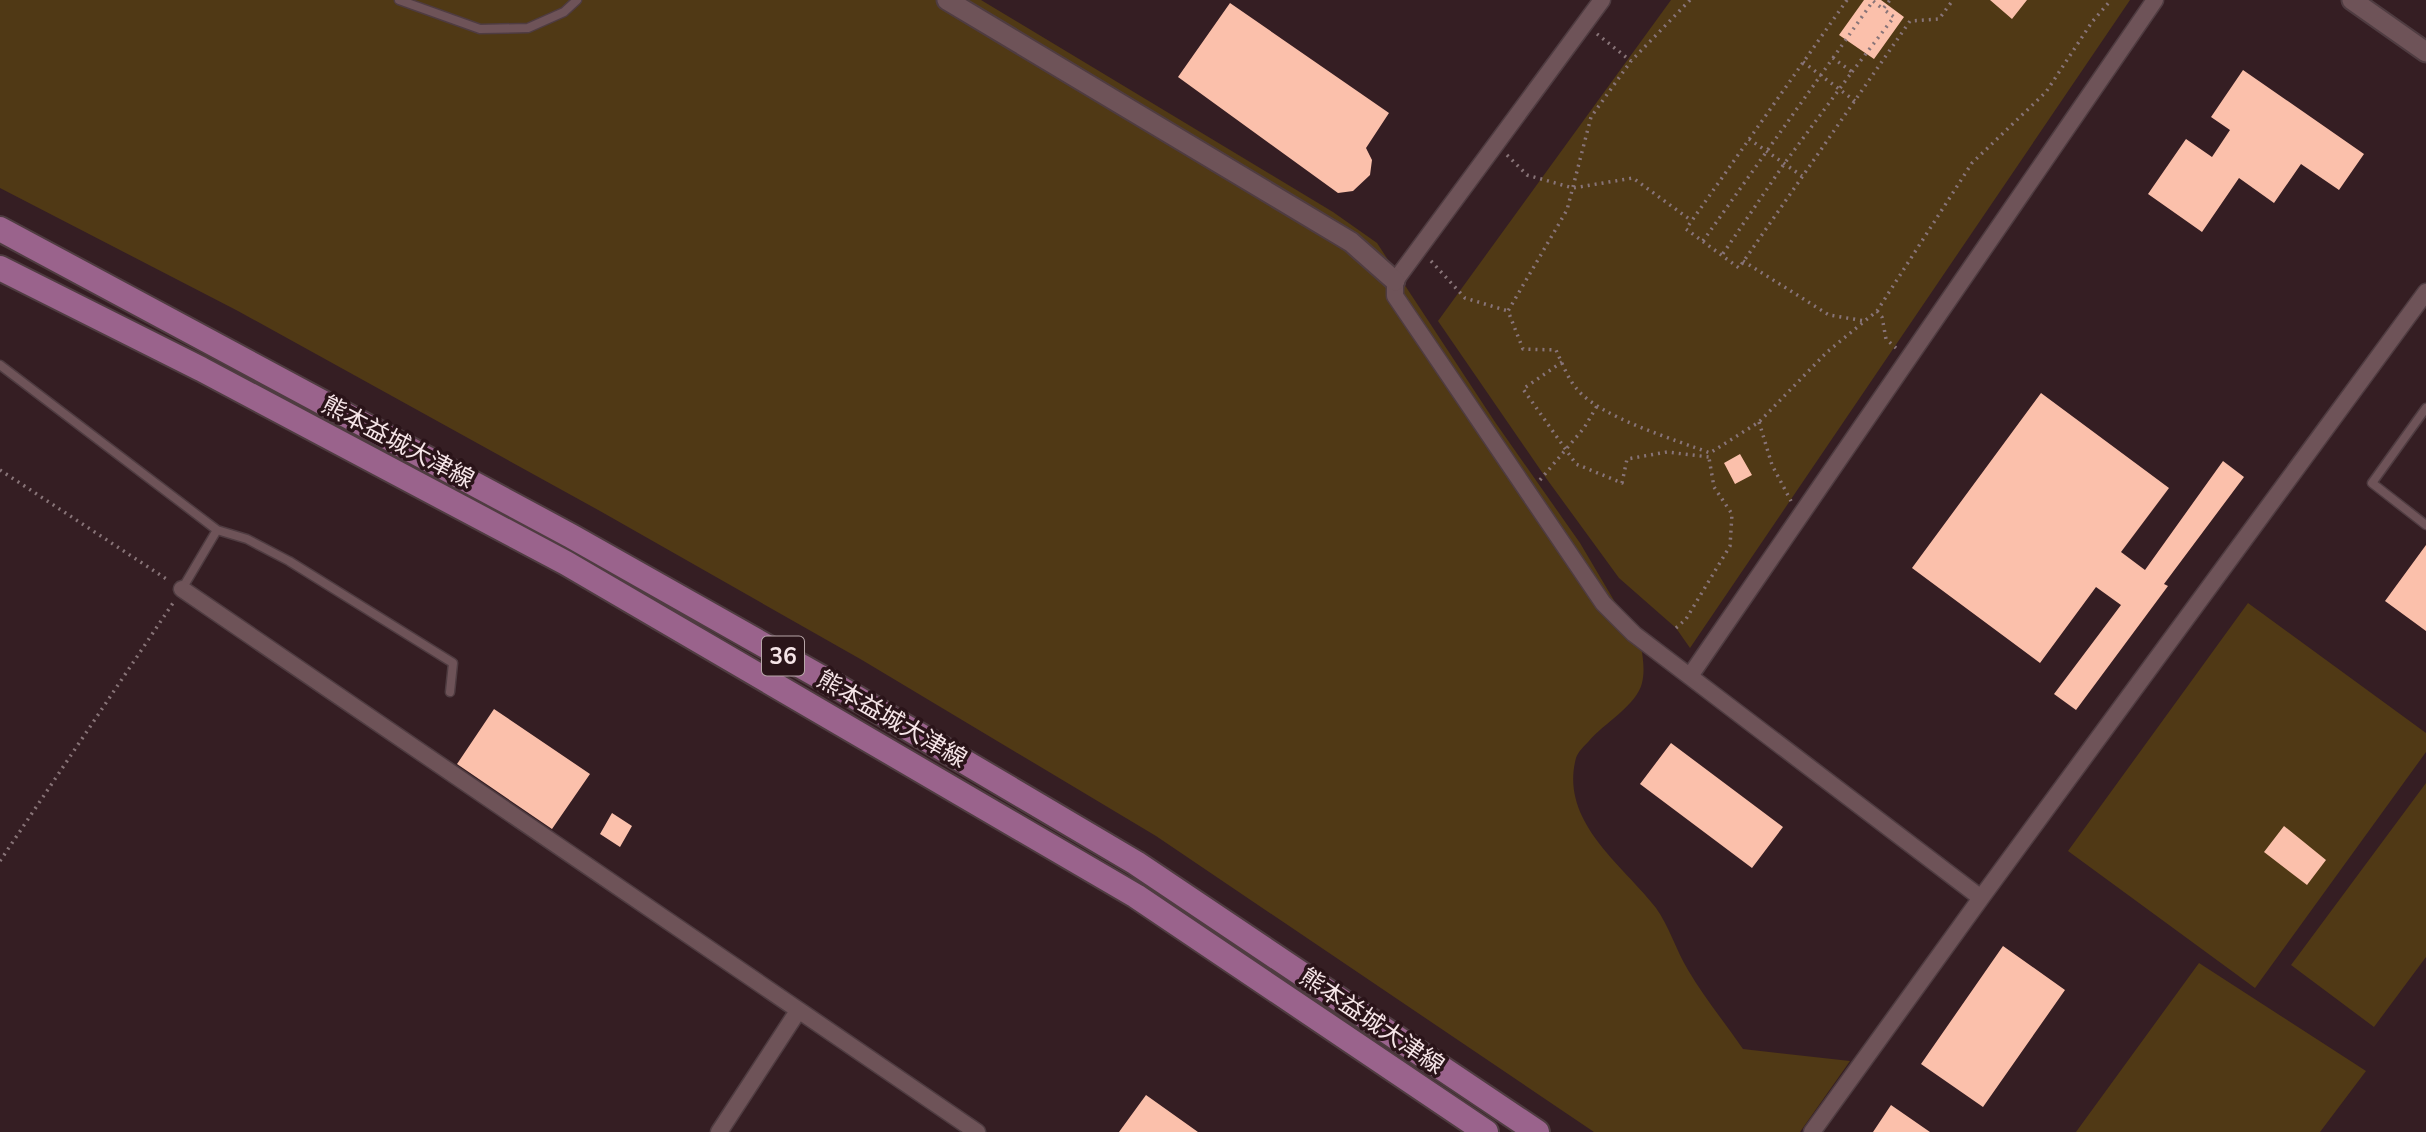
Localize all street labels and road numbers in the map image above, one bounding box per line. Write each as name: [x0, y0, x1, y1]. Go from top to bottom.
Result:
street label: 熊本益城大津線: [316, 388, 480, 496]
road number: 36: [762, 636, 804, 676]
street label: 熊本益城大津線: [811, 663, 973, 775]
street label: 熊本益城大津線: [1293, 961, 1451, 1081]

